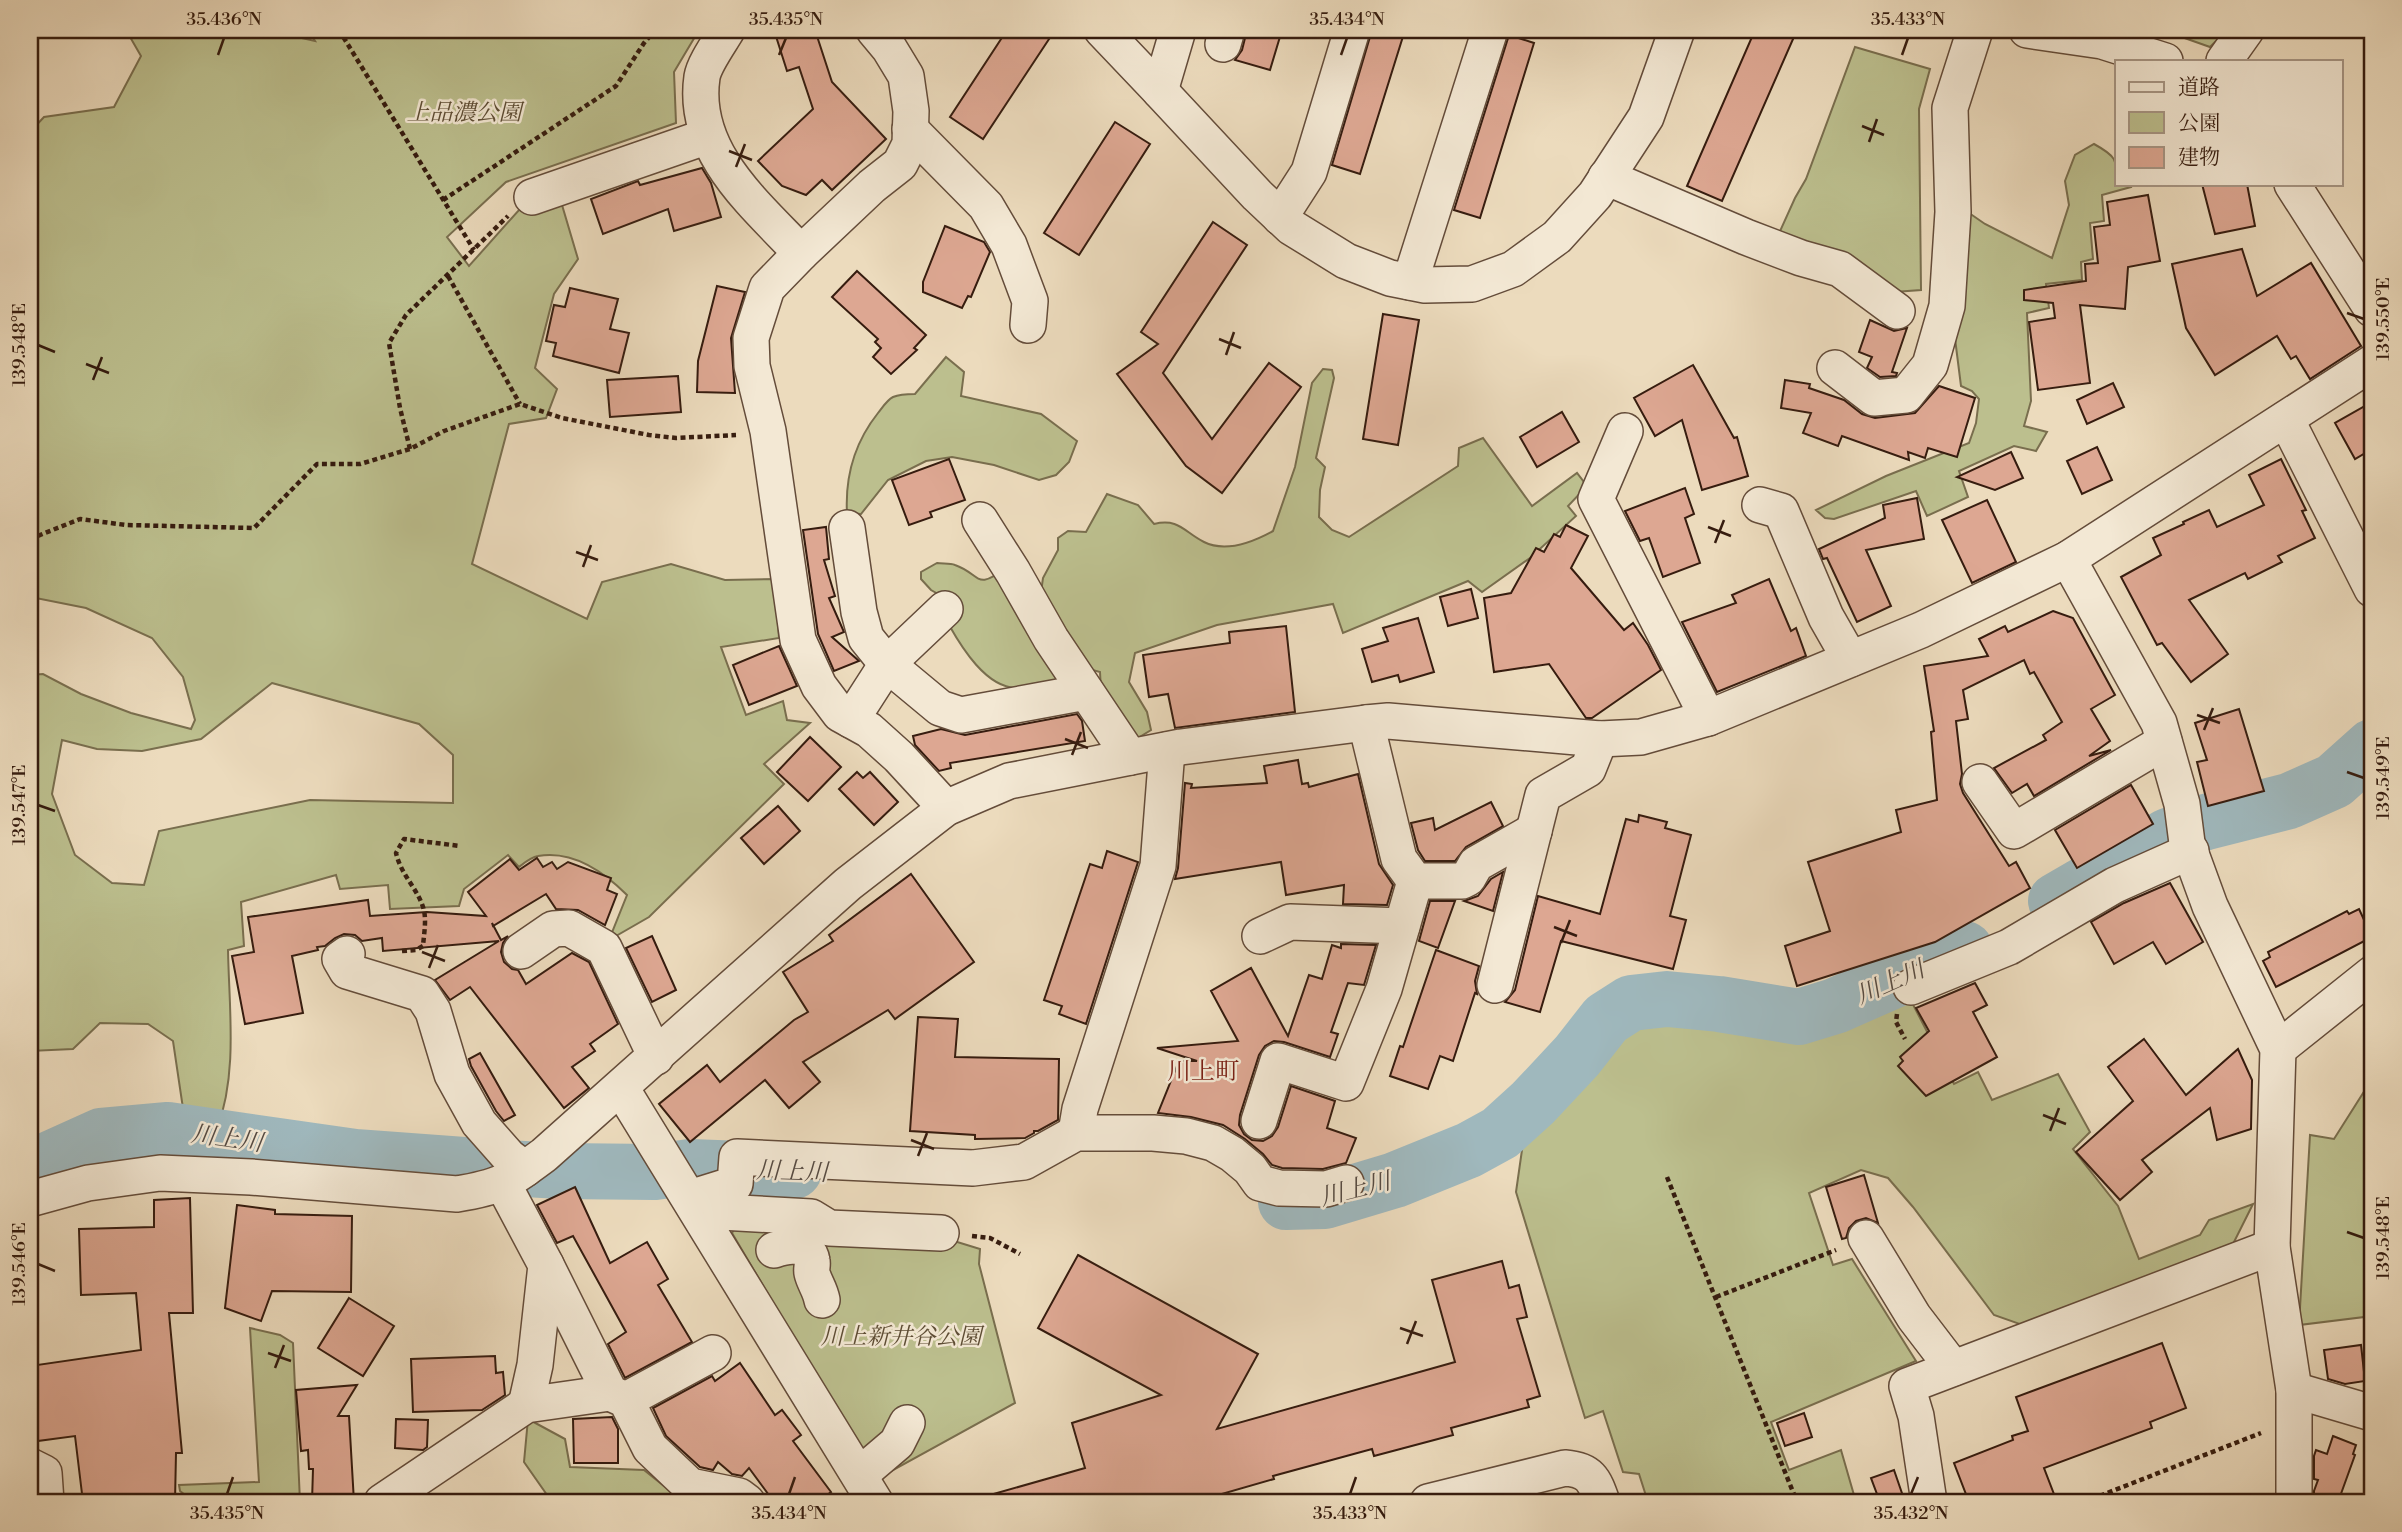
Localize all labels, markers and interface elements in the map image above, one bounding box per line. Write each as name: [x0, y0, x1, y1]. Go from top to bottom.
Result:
text: 35.436°N: [186, 8, 262, 31]
text: 35.435°N: [749, 8, 824, 31]
text: 35.434°N: [1309, 8, 1385, 31]
text: 35.433°N: [1871, 8, 1946, 31]
legend: [2115, 60, 2342, 186]
text: 道路: [2178, 75, 2220, 101]
park label: 上品濃公園: [407, 99, 526, 127]
text: 公園: [2178, 111, 2220, 137]
text: 建物: [2178, 145, 2220, 171]
text: 139.550°E: [2372, 277, 2395, 361]
text: 139.548°E: [8, 303, 31, 387]
text: 139.549°E: [2372, 736, 2395, 820]
text: 139.547°E: [8, 765, 31, 845]
water label: 川上川: [1851, 953, 1932, 1011]
district label: 川上町: [1167, 1057, 1239, 1087]
water label: 川上川: [189, 1119, 268, 1159]
water label: 川上川: [755, 1156, 831, 1188]
water label: 川上川: [1317, 1166, 1397, 1213]
text: 139.548°E: [2372, 1196, 2395, 1280]
text: 139.546°E: [8, 1222, 31, 1306]
park label: 川上新井谷公園: [821, 1323, 986, 1351]
text: 35.435°N: [190, 1502, 265, 1525]
text: 35.434°N: [751, 1502, 827, 1525]
text: 35.433°N: [1313, 1502, 1388, 1525]
text: 35.432°N: [1874, 1502, 1949, 1525]

